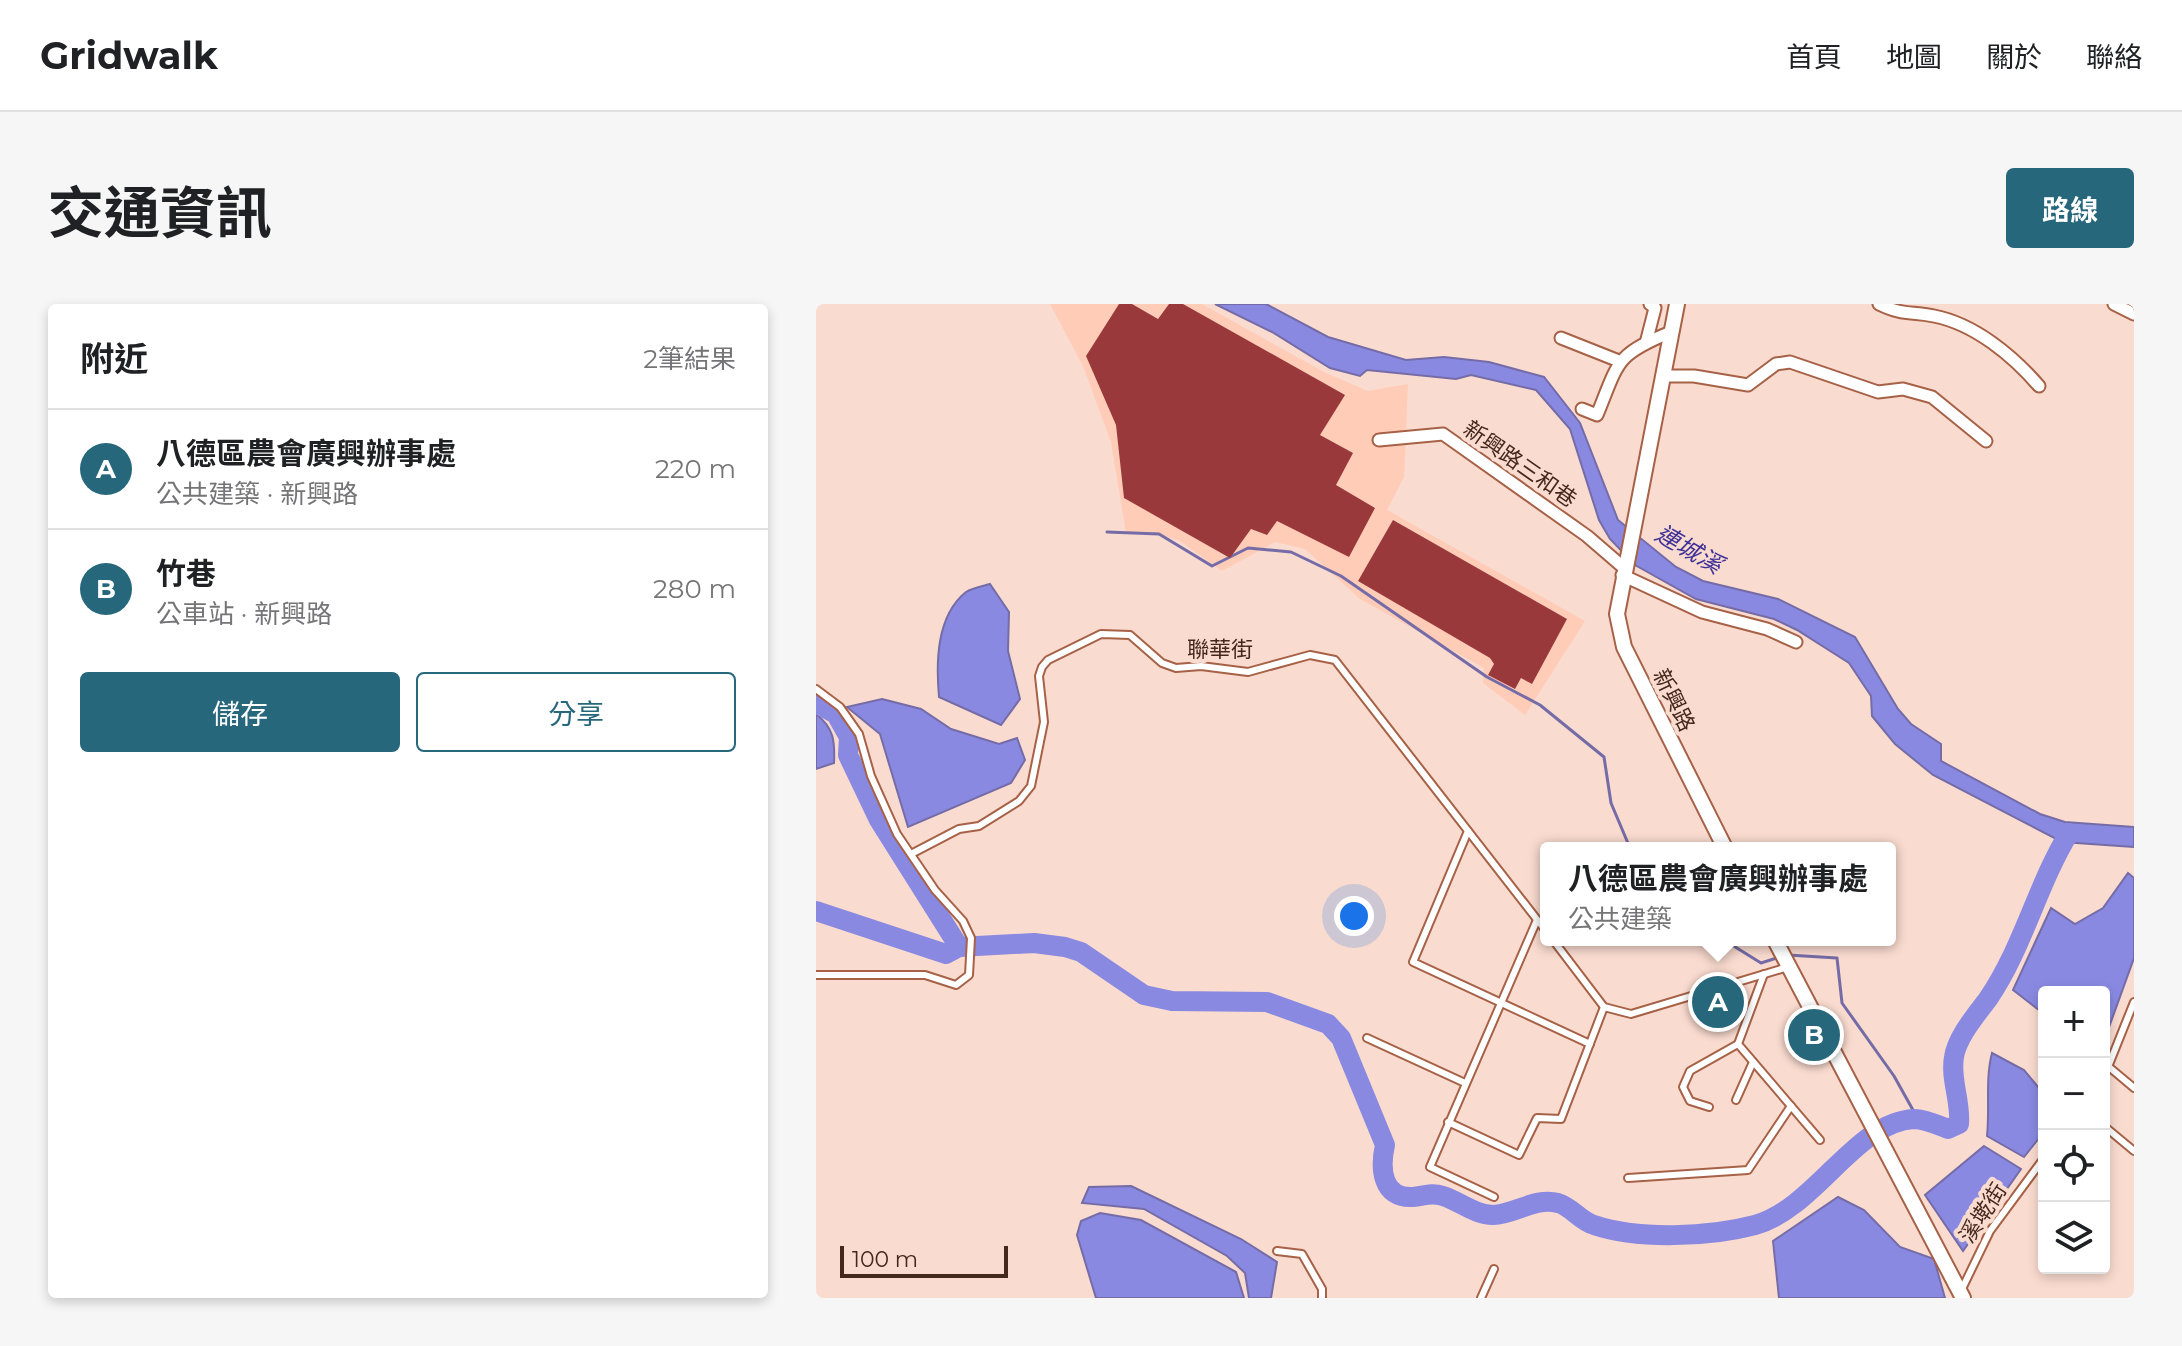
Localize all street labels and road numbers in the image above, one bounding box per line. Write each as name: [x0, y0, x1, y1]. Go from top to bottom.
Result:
street label: 新興路三和巷: [1458, 415, 1582, 513]
street label: 聯華街: [1187, 636, 1253, 663]
street label: 新興路: [1647, 664, 1701, 736]
street label: 溪墘街: [1954, 1178, 2012, 1248]

